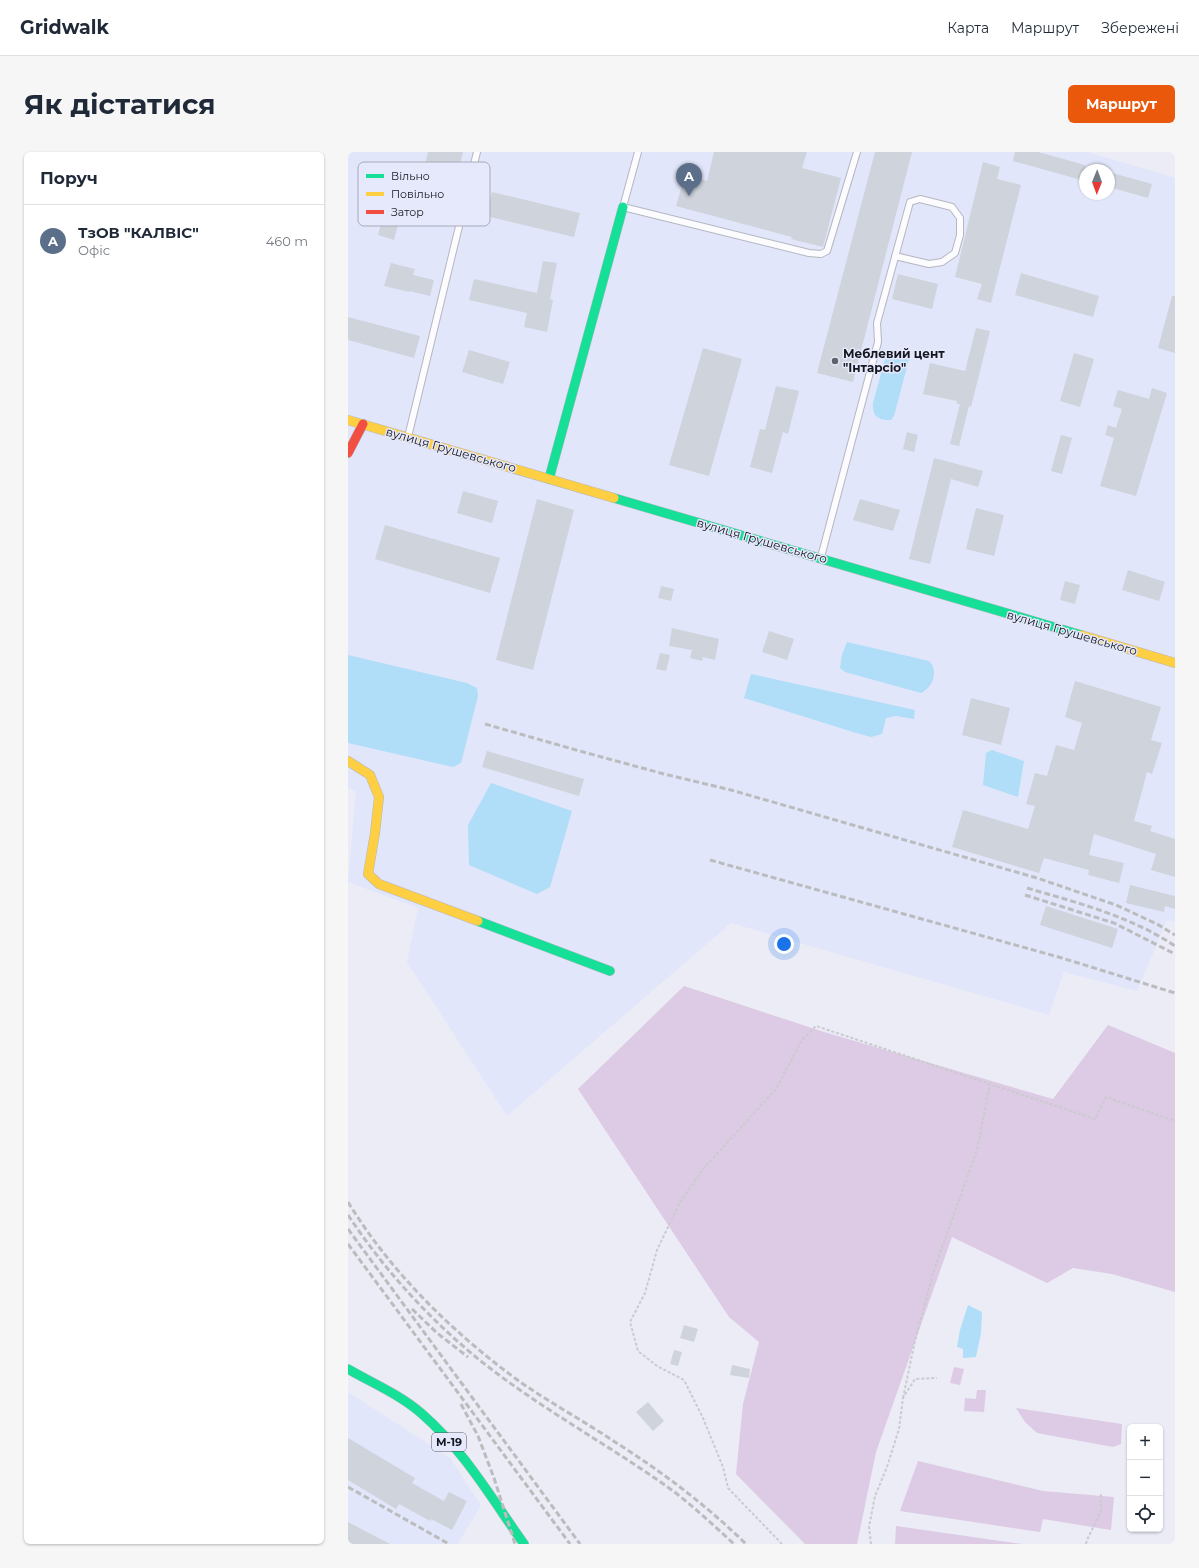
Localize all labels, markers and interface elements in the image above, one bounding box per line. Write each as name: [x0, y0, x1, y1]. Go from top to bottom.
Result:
text: Gridwalk: [20, 16, 109, 39]
text: Карта: [947, 19, 989, 37]
text: Маршрут: [1011, 19, 1079, 37]
text: Збережені: [1101, 19, 1179, 37]
button: Маршрут: [1068, 85, 1175, 123]
text: Як дістатися: [24, 87, 216, 121]
legend: [358, 162, 490, 226]
pin: A: [676, 163, 702, 196]
north arrow: [1079, 164, 1115, 200]
text: Поруч: [40, 168, 98, 188]
text: Вільно: [391, 169, 430, 183]
text: Повільно: [391, 187, 444, 201]
text: Затор: [391, 205, 424, 219]
text: ТзОВ "КАЛВІС": [78, 223, 199, 242]
text: A: [48, 233, 58, 249]
text: 460 m: [266, 233, 308, 249]
text: Офіс: [78, 242, 110, 258]
place label: Меблевий цент "Інтарсіо": [843, 346, 945, 375]
marker: Меблевий цент "Інтарсіо": [830, 356, 840, 366]
street label: вулиця Грушевського: [384, 424, 519, 475]
street label: вулиця Грушевського: [695, 515, 830, 566]
street label: вулиця Грушевського: [1005, 607, 1140, 658]
your location: [774, 934, 794, 954]
map controls: [1127, 1424, 1163, 1532]
button: +: [1127, 1424, 1163, 1460]
road number: М-19: [432, 1433, 466, 1451]
button: −: [1127, 1460, 1163, 1496]
button: locate: [1127, 1496, 1163, 1532]

